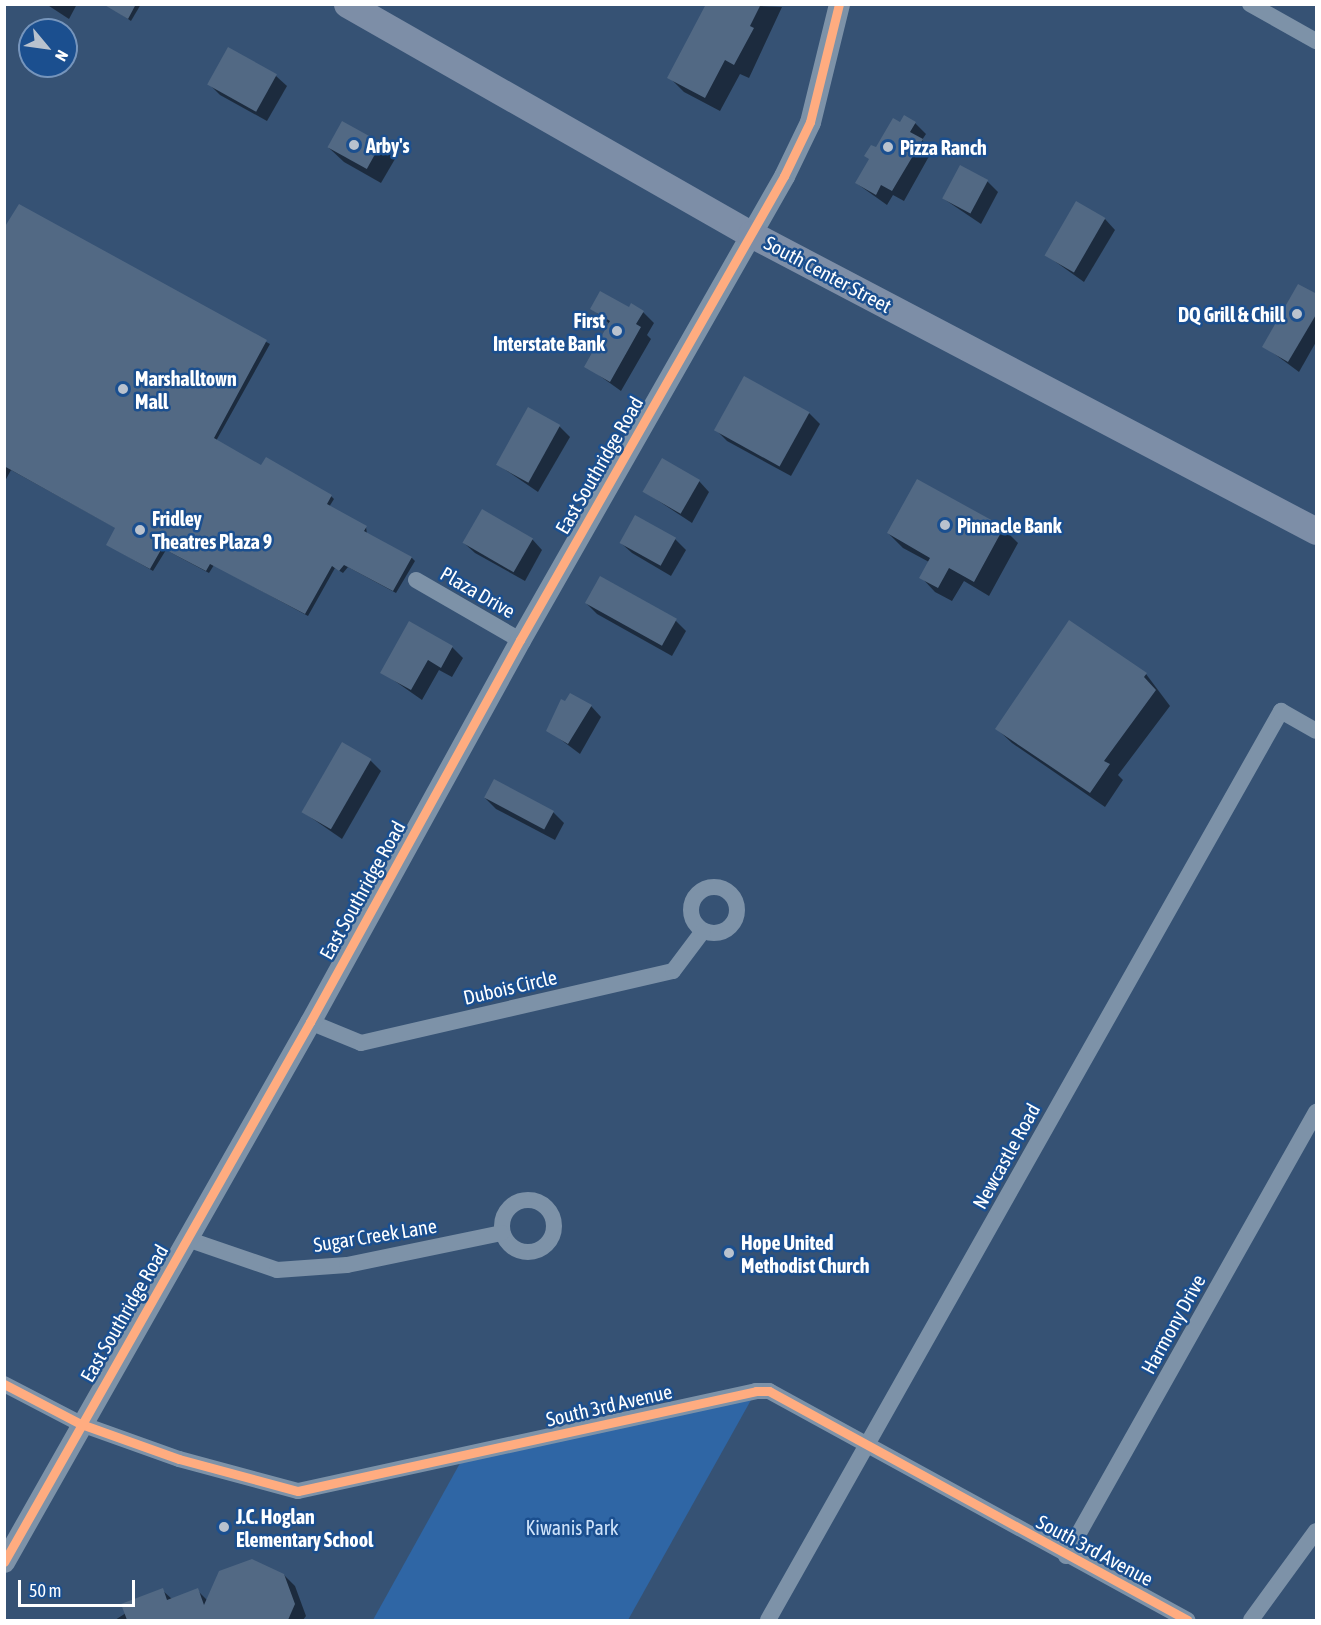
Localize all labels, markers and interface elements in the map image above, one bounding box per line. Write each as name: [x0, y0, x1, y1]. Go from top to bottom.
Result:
north arrow: [18, 18, 78, 78]
text: N: [52, 47, 72, 64]
place label: Arby's: [366, 133, 410, 157]
place label: Pizza Ranch: [900, 135, 987, 159]
marker: Arby's: [347, 138, 361, 152]
marker: Pizza Ranch: [881, 140, 895, 154]
street label: South Center Street: [760, 230, 896, 318]
place label: DQ Grill & Chill: [1178, 302, 1285, 326]
marker: DQ Grill & Chill: [1290, 307, 1304, 321]
place label: First Interstate Bank: [493, 308, 605, 355]
marker: First Interstate Bank: [610, 324, 624, 338]
place label: Marshalltown Mall: [135, 366, 237, 413]
marker: Marshalltown Mall: [116, 382, 130, 396]
street label: East Southridge Road: [550, 392, 648, 538]
place label: Fridley Theatres Plaza 9: [152, 506, 272, 553]
place label: Pinnacle Bank: [957, 513, 1061, 537]
marker: Pinnacle Bank: [938, 518, 952, 532]
marker: Fridley Theatres Plaza 9: [133, 523, 147, 537]
street label: Plaza Drive: [436, 561, 520, 623]
street label: East Southridge Road: [314, 817, 410, 963]
street label: Dubois Circle: [461, 965, 559, 1009]
street label: Newcastle Road: [967, 1099, 1045, 1213]
street label: Sugar Creek Lane: [312, 1213, 438, 1257]
place label: Hope United Methodist Church: [741, 1230, 869, 1277]
street label: East Southridge Road: [75, 1240, 173, 1386]
marker: Hope United Methodist Church: [722, 1246, 736, 1260]
street label: Harmony Drive: [1136, 1270, 1210, 1378]
street label: South 3rd Avenue: [544, 1379, 674, 1431]
place label: J.C. Hoglan Elementary School: [236, 1504, 373, 1551]
street label: South 3rd Avenue: [1033, 1509, 1157, 1591]
park label: Kiwanis Park: [526, 1515, 618, 1539]
marker: J.C. Hoglan Elementary School: [217, 1520, 231, 1534]
scale bar: [21, 1568, 138, 1606]
text: 50 m: [29, 1580, 61, 1601]

